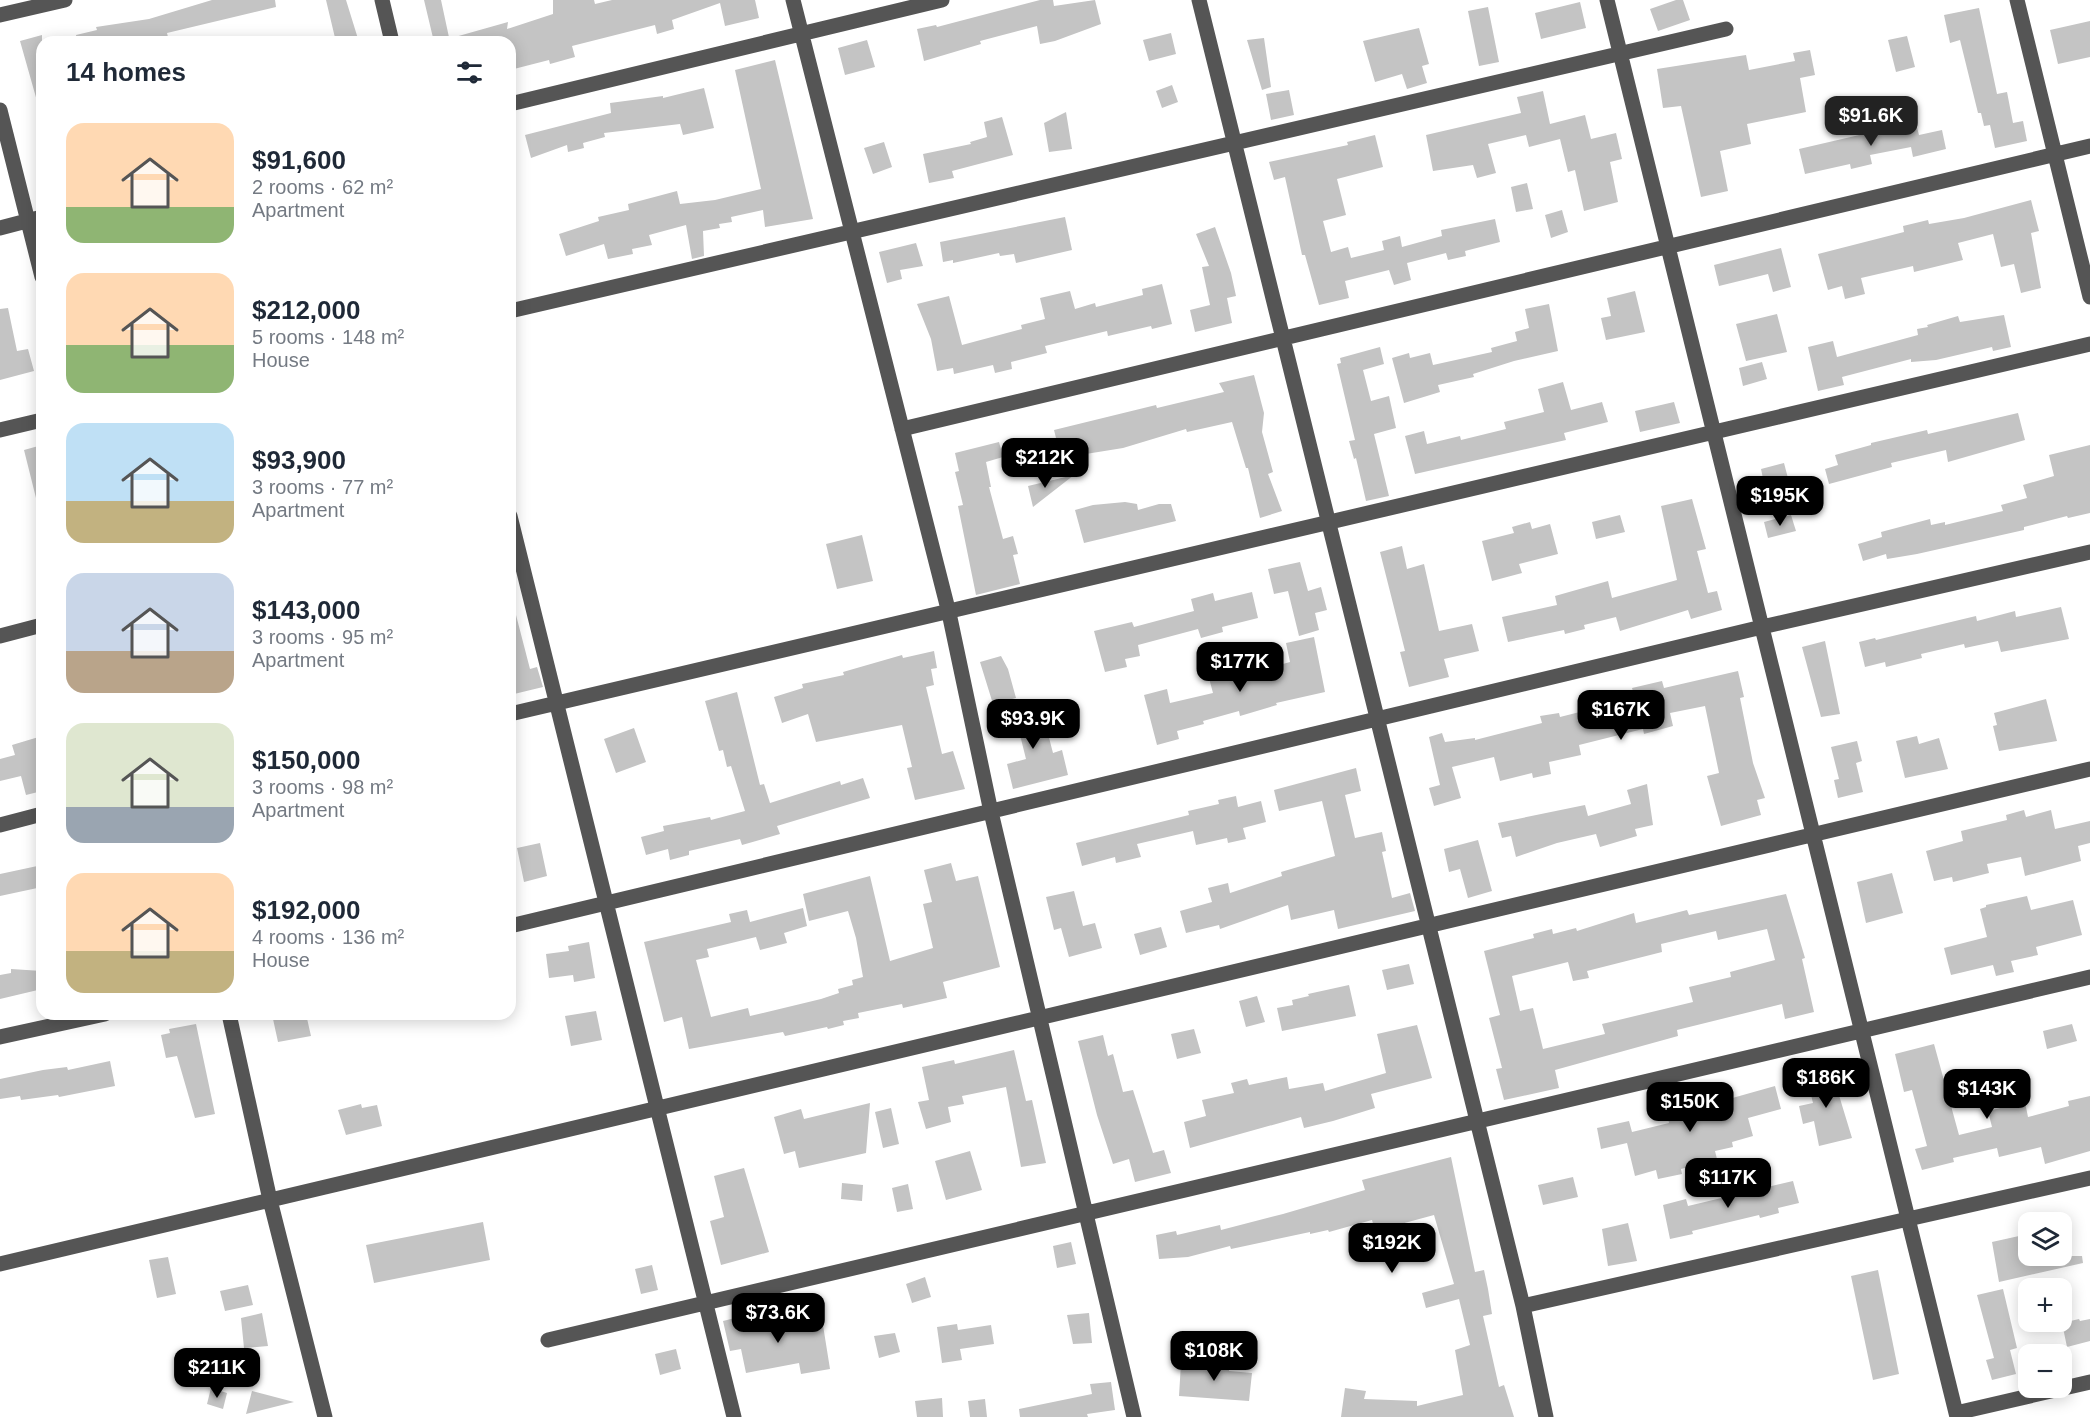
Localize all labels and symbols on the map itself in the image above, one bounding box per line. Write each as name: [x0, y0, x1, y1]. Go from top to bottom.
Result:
pin: $91.6K: [1822, 96, 1920, 147]
pin: $212K: [1003, 438, 1087, 489]
pin: $195K: [1738, 476, 1822, 527]
pin: $177K: [1198, 642, 1282, 693]
pin: $167K: [1579, 690, 1663, 741]
pin: $93.9K: [984, 699, 1082, 750]
pin: $186K: [1784, 1058, 1868, 1109]
pin: $143K: [1945, 1069, 2029, 1120]
pin: $150K: [1648, 1082, 1732, 1133]
pin: $117K: [1686, 1158, 1770, 1209]
pin: $192K: [1350, 1223, 1434, 1274]
pin: $73.6K: [729, 1293, 827, 1344]
pin: $108K: [1172, 1331, 1256, 1382]
pin: $211K: [175, 1348, 259, 1399]

